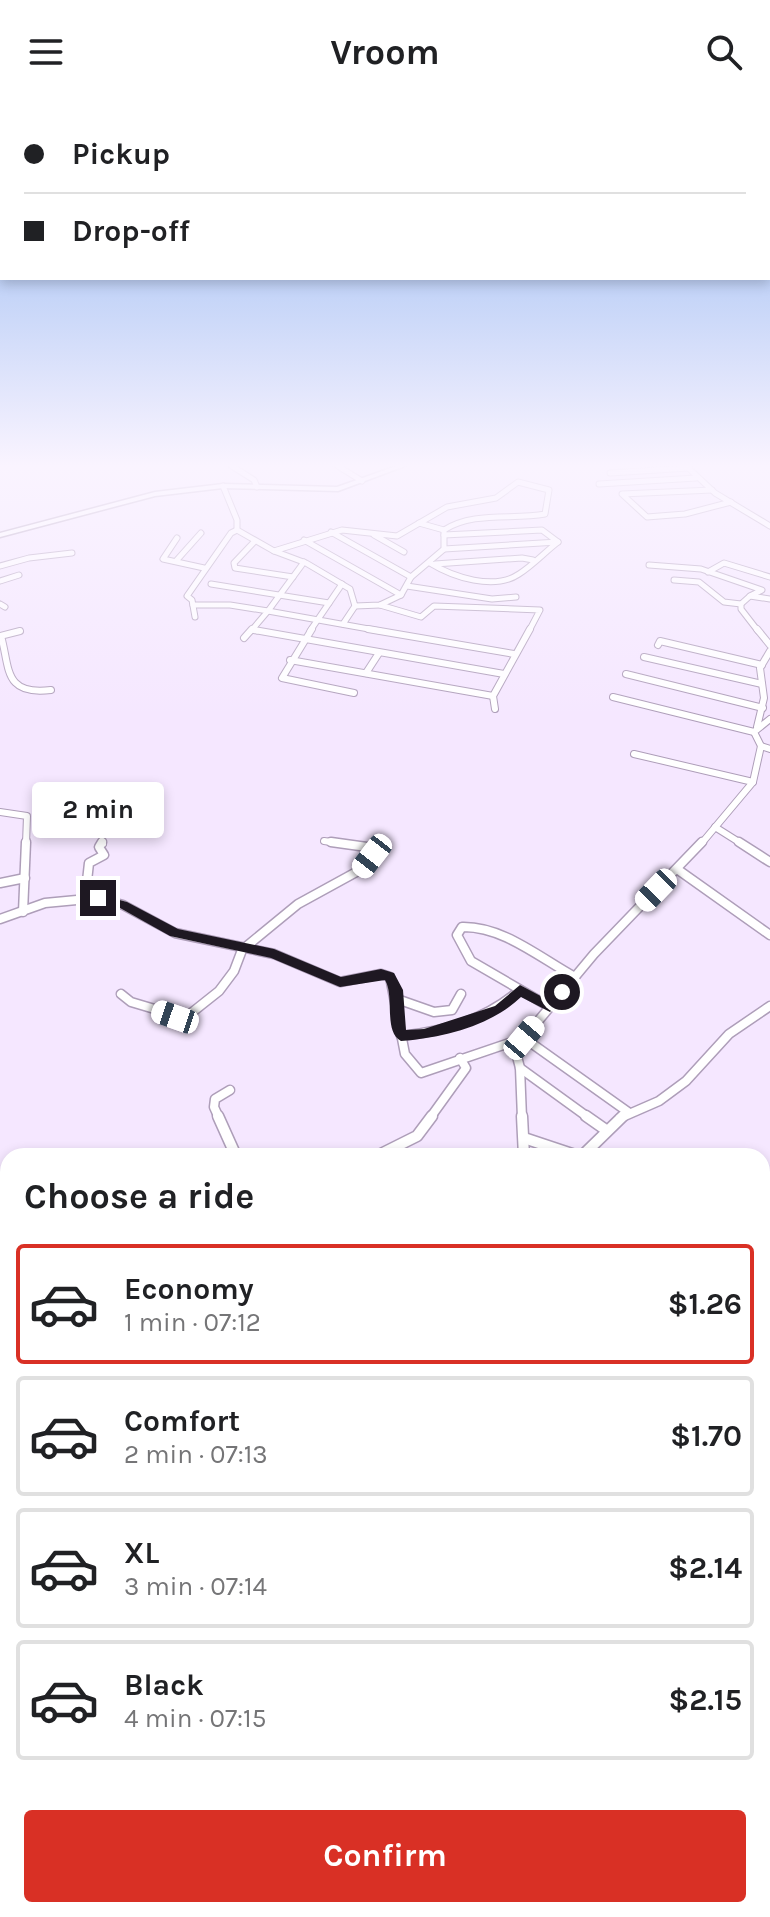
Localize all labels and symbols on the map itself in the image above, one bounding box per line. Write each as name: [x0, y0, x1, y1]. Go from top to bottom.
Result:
callout: 2 min: [32, 782, 164, 838]
car: [348, 830, 396, 882]
car: [631, 864, 681, 916]
route end: [80, 880, 116, 916]
route start: [544, 974, 580, 1010]
car: [148, 998, 202, 1036]
car: [499, 1012, 549, 1064]

